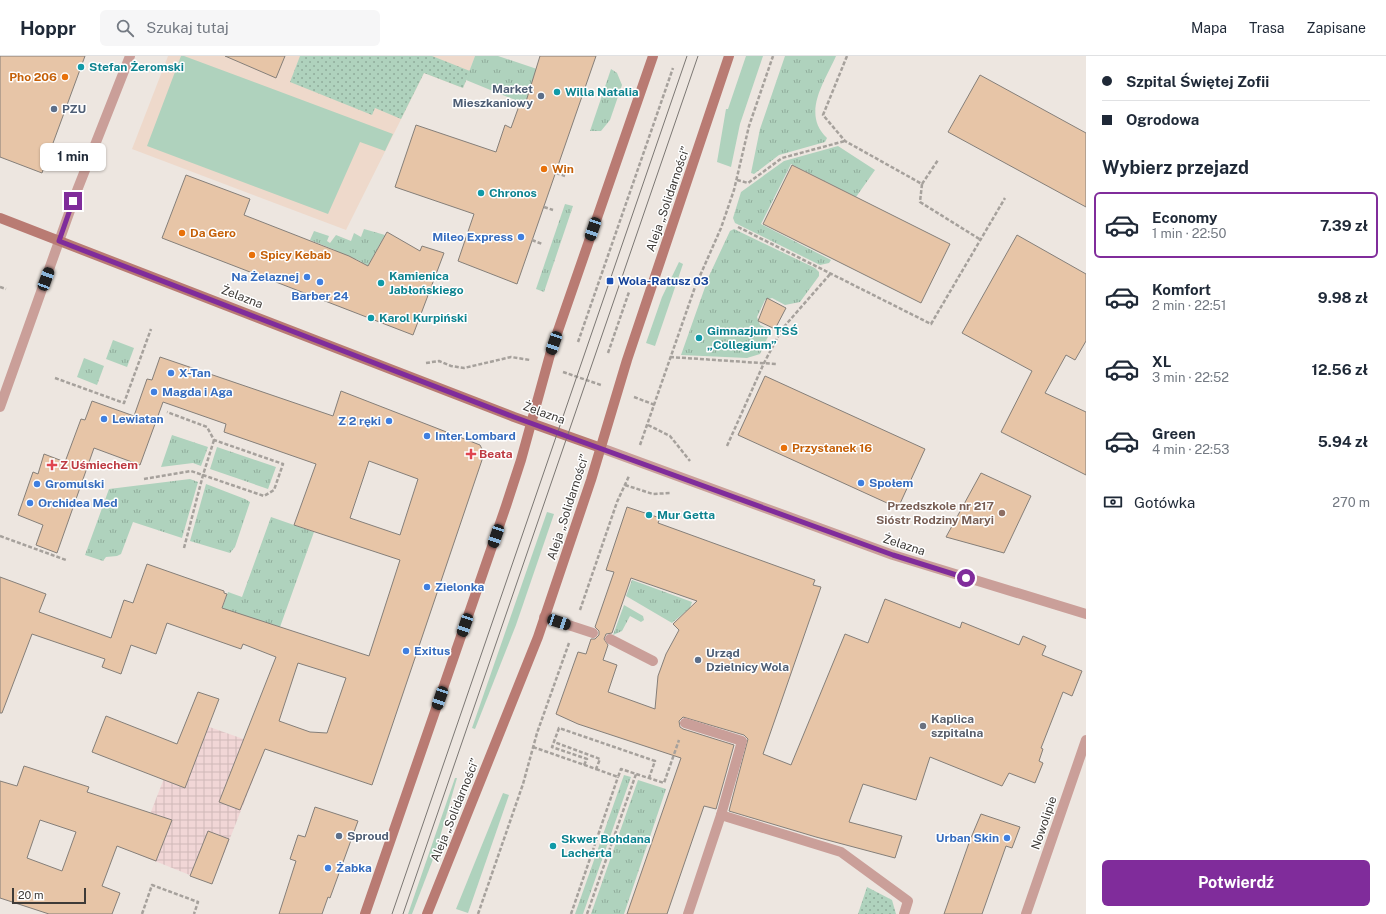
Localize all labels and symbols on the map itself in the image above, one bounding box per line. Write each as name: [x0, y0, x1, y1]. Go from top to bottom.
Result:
place label: Stefan Żeromski: [89, 60, 184, 74]
marker: Stefan Żeromski: [76, 62, 86, 72]
place label: Pho 206: [9, 70, 57, 84]
marker: Pho 206: [60, 72, 70, 82]
place label: Market Mieszkaniowy: [453, 82, 533, 110]
place label: Willa Natalia: [565, 85, 639, 99]
marker: Willa Natalia: [552, 87, 562, 97]
marker: Market Mieszkaniowy: [536, 91, 546, 101]
place label: PZU: [62, 102, 86, 116]
marker: PZU: [49, 104, 59, 114]
callout: 1 min: [40, 143, 106, 171]
street label: Aleja „Solidarności”: [643, 144, 693, 253]
place label: Win: [552, 162, 574, 176]
marker: Win: [539, 164, 549, 174]
place label: Chronos: [489, 186, 537, 200]
marker: Chronos: [476, 188, 486, 198]
route end: [64, 192, 82, 210]
car: [583, 216, 603, 242]
place label: Da Gero: [190, 226, 236, 240]
marker: Da Gero: [177, 228, 187, 238]
place label: Mileo Express: [432, 230, 513, 244]
marker: Mileo Express: [516, 232, 526, 242]
place label: Spicy Kebab: [260, 248, 331, 262]
marker: Spicy Kebab: [247, 250, 257, 260]
car: [36, 266, 56, 292]
place label: Kamienica Jabłońskiego: [389, 269, 464, 297]
place label: Na Żelaznej: [231, 270, 299, 284]
marker: Na Żelaznej: [302, 272, 312, 282]
place label: Wola-Ratusz 03: [618, 274, 709, 288]
marker: Wola-Ratusz 03: [605, 276, 615, 286]
marker: Barber 24: [315, 277, 325, 287]
marker: Kamienica Jabłońskiego: [376, 278, 386, 288]
street label: Żelazna: [219, 283, 265, 311]
place label: Barber 24: [291, 289, 349, 303]
place label: Karol Kurpiński: [379, 311, 467, 325]
marker: Karol Kurpiński: [366, 313, 376, 323]
place label: Gimnazjum TSŚ „Collegium”: [707, 324, 798, 352]
car: [544, 330, 564, 356]
marker: Gimnazjum TSŚ „Collegium”: [694, 333, 704, 343]
place label: X-Tan: [179, 366, 211, 380]
marker: X-Tan: [166, 368, 176, 378]
place label: Magda i Aga: [162, 385, 233, 399]
marker: Magda i Aga: [149, 387, 159, 397]
street label: Żelazna: [521, 399, 567, 427]
place label: Lewiatan: [112, 412, 164, 426]
marker: Lewiatan: [99, 414, 109, 424]
place label: Z 2 ręki: [338, 414, 381, 428]
marker: Z 2 ręki: [384, 416, 394, 426]
place label: Inter Lombard: [435, 429, 516, 443]
marker: Inter Lombard: [422, 431, 432, 441]
place label: Przystanek 16: [792, 441, 872, 455]
marker: Przystanek 16: [779, 443, 789, 453]
place label: Beata: [479, 447, 513, 461]
marker: Beata: [466, 449, 476, 459]
street label: Aleja „Solidarności”: [544, 452, 592, 562]
place label: Z Uśmiechem: [60, 458, 138, 472]
marker: Z Uśmiechem: [47, 460, 57, 470]
place label: Społem: [869, 476, 914, 490]
place label: Gromulski: [45, 477, 104, 491]
marker: Społem: [856, 478, 866, 488]
marker: Gromulski: [32, 479, 42, 489]
place label: Orchidea Med: [38, 496, 117, 510]
marker: Orchidea Med: [25, 498, 35, 508]
place label: Przedszkole nr 217 Sióstr Rodziny Maryi: [876, 499, 994, 527]
place label: Mur Getta: [657, 508, 715, 522]
marker: Przedszkole nr 217 Sióstr Rodziny Maryi: [997, 508, 1007, 518]
marker: Mur Getta: [644, 510, 654, 520]
car: [486, 523, 506, 549]
street label: Żelazna: [881, 532, 927, 558]
route start: [957, 569, 975, 587]
place label: Zielonka: [435, 580, 484, 594]
marker: Zielonka: [422, 582, 432, 592]
car: [455, 612, 475, 638]
car: [546, 613, 572, 631]
place label: Exitus: [414, 644, 450, 658]
marker: Exitus: [401, 646, 411, 656]
place label: Urząd Dzielnicy Wola: [706, 646, 789, 674]
marker: Urząd Dzielnicy Wola: [693, 655, 703, 665]
car: [430, 685, 450, 711]
place label: Kaplica szpitalna: [931, 712, 983, 740]
marker: Kaplica szpitalna: [918, 721, 928, 731]
street label: Aleja „Solidarności”: [428, 756, 482, 864]
street label: Nowolipie: [1028, 794, 1060, 851]
place label: Sproud: [347, 829, 389, 843]
marker: Sproud: [334, 831, 344, 841]
place label: Urban Skin: [936, 831, 999, 845]
place label: Skwer Bohdana Lacherta: [561, 832, 651, 860]
marker: Urban Skin: [1002, 833, 1012, 843]
marker: Skwer Bohdana Lacherta: [548, 841, 558, 851]
place label: Żabka: [336, 861, 372, 875]
marker: Żabka: [323, 863, 333, 873]
scale bar: [12, 886, 86, 905]

